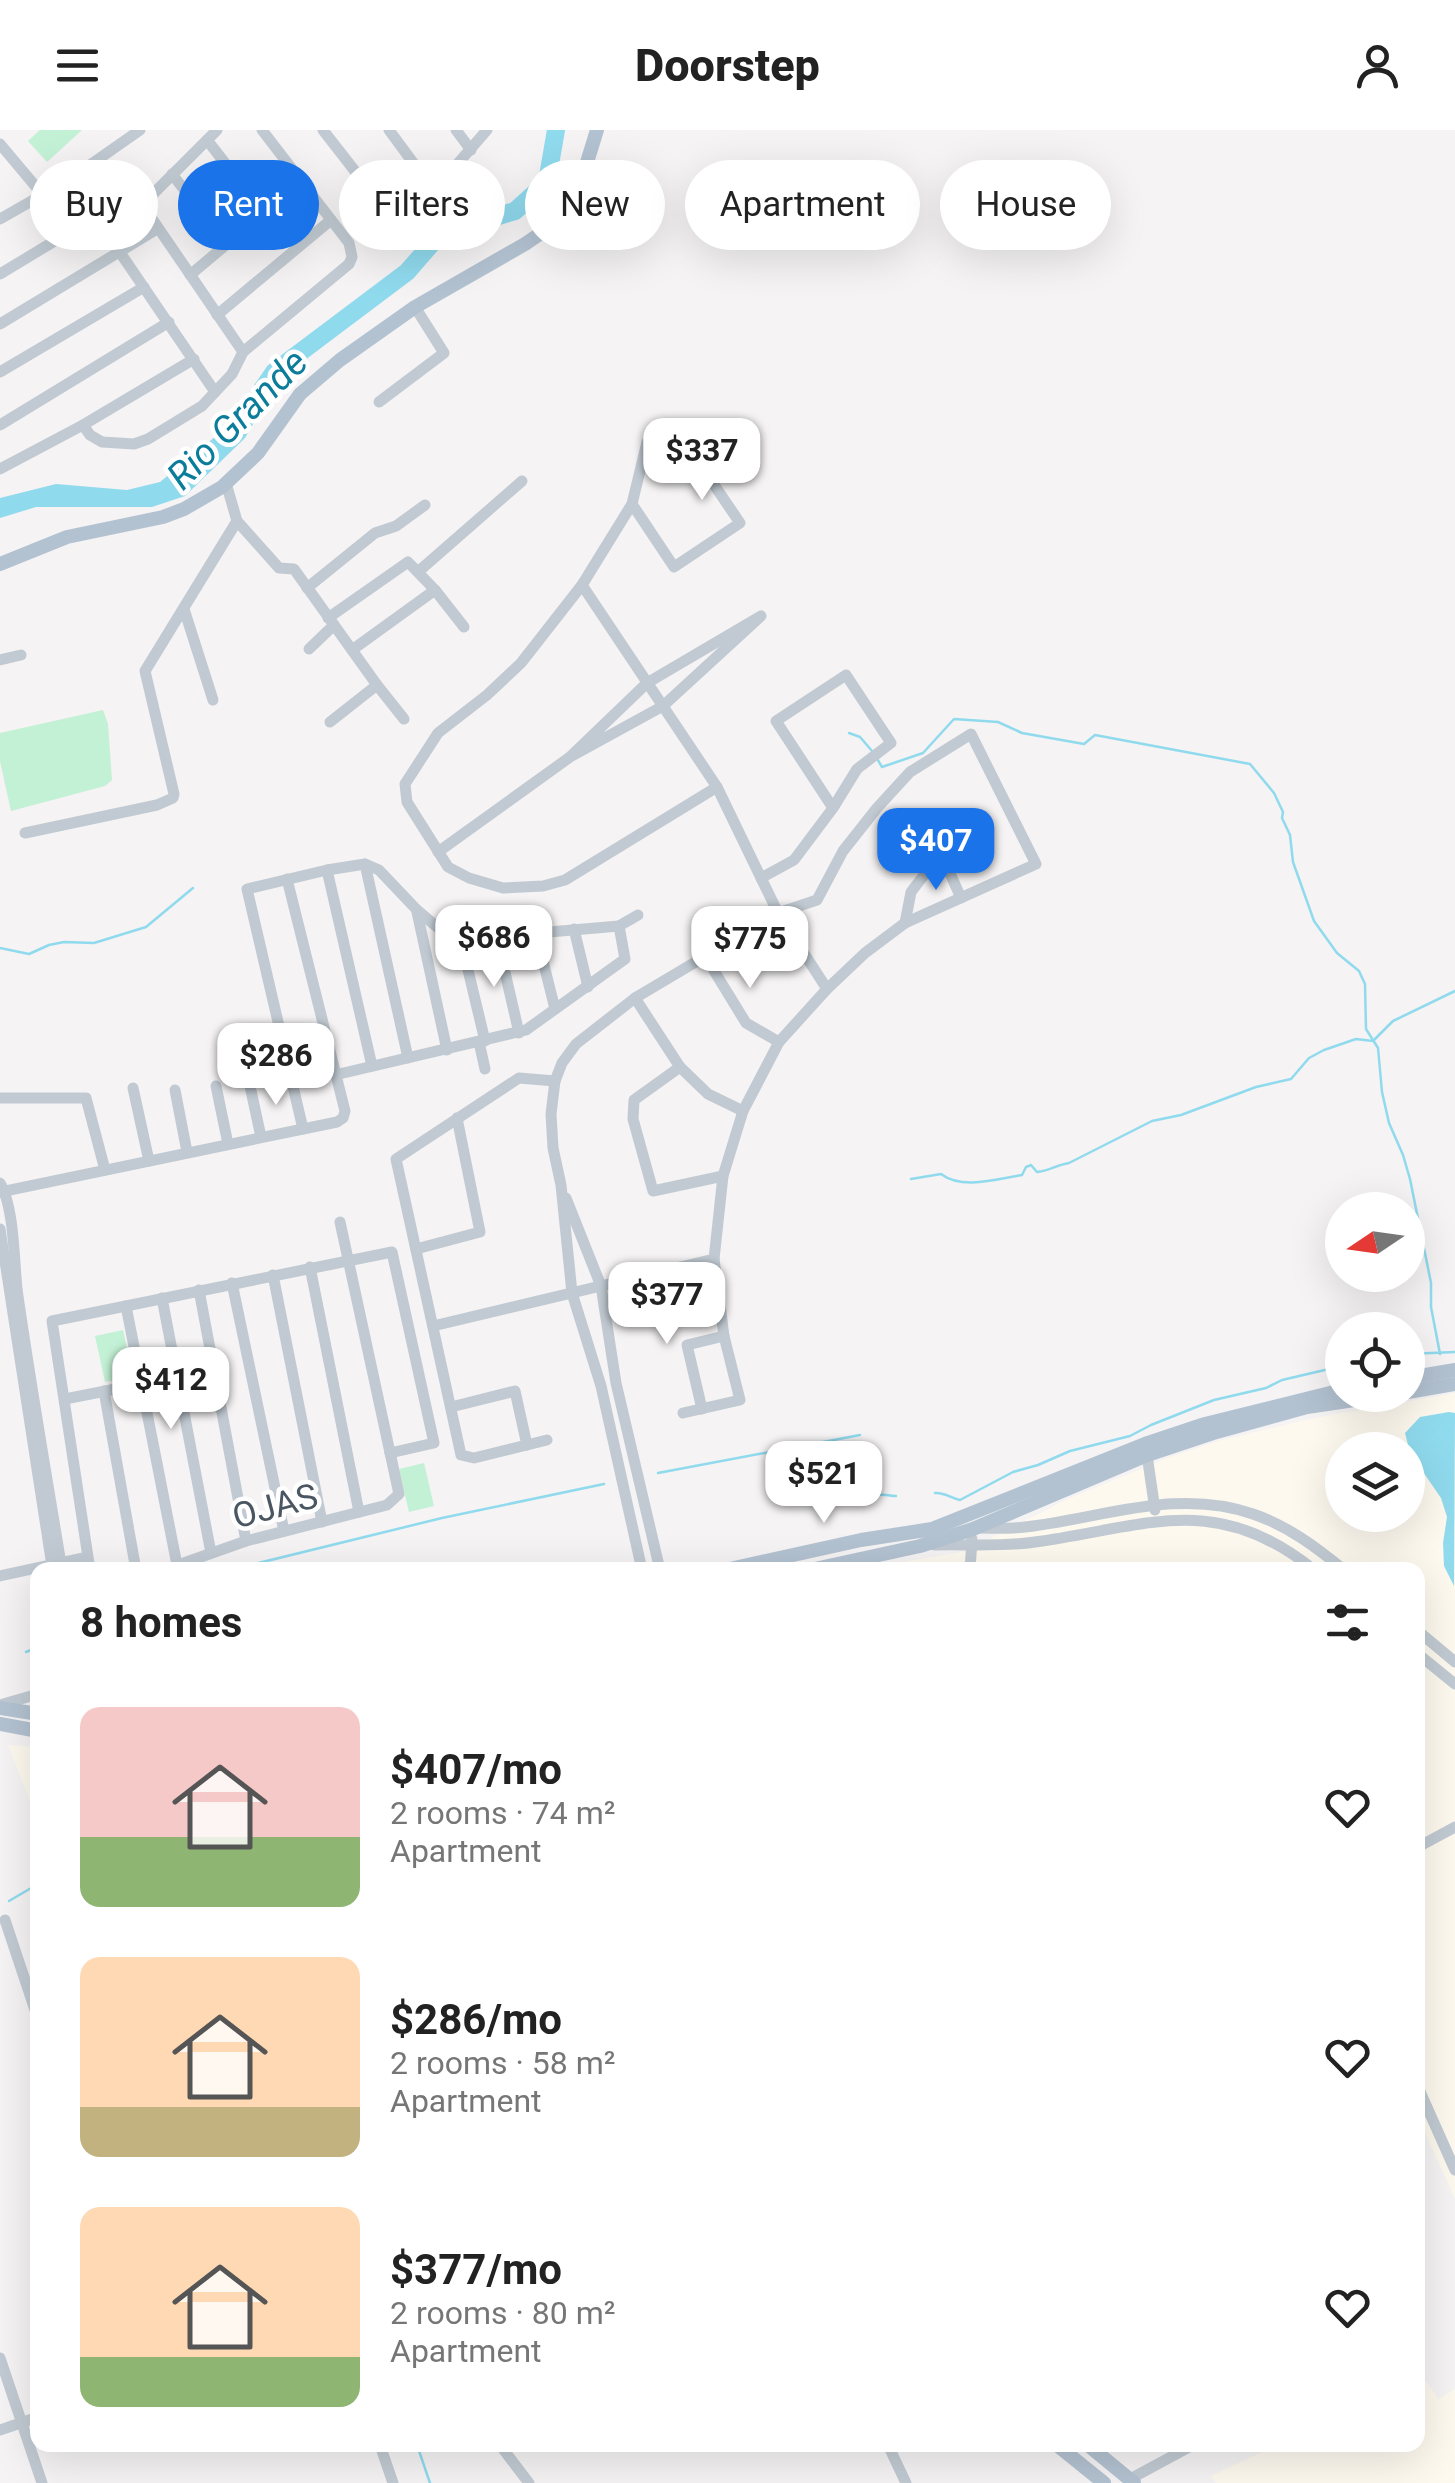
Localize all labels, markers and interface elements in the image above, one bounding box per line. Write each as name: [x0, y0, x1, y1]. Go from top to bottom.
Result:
icon: menu: [50, 38, 105, 93]
icon: person: [1350, 38, 1405, 93]
text: Doorstep: [635, 39, 820, 92]
chip: Buy: [30, 160, 158, 250]
chip: Rent: [178, 160, 319, 250]
chip: Filters: [339, 160, 505, 250]
chip: New: [525, 160, 665, 250]
chip: Apartment: [685, 160, 920, 250]
chip: House: [940, 160, 1111, 250]
water label: Rio Grande: [158, 340, 316, 498]
pin: $337: [643, 418, 761, 503]
text: $337: [665, 431, 739, 469]
pin: $407: [877, 808, 995, 893]
text: $407: [899, 821, 973, 859]
pin: $686: [435, 905, 553, 990]
pin: $775: [691, 906, 809, 991]
text: $686: [457, 918, 531, 956]
text: $775: [713, 919, 787, 957]
pin: $286: [217, 1023, 335, 1108]
text: $286: [239, 1036, 313, 1074]
north arrow: [1325, 1192, 1425, 1292]
map controls: [1325, 1192, 1425, 1532]
pin: $377: [608, 1262, 726, 1347]
text: $377: [630, 1275, 704, 1313]
button: locate: [1325, 1312, 1425, 1412]
pin: $412: [112, 1347, 230, 1432]
text: $412: [134, 1360, 208, 1398]
button: layers: [1325, 1432, 1425, 1532]
pin: $521: [765, 1441, 883, 1526]
text: $521: [787, 1454, 861, 1492]
street label: OJAS: [228, 1475, 322, 1537]
icon: filters: [1320, 1595, 1375, 1650]
text: 8 homes: [80, 1598, 242, 1647]
text: $407/mo: [390, 1745, 562, 1794]
icon: home: [160, 1747, 280, 1867]
icon: heart: [1320, 1780, 1375, 1835]
text: 2 rooms · 74 m²: [390, 1794, 615, 1832]
text: Apartment: [390, 1832, 542, 1870]
text: $286/mo: [390, 1995, 562, 2044]
icon: home: [160, 1997, 280, 2117]
icon: heart: [1320, 2030, 1375, 2085]
text: 2 rooms · 58 m²: [390, 2044, 615, 2082]
text: Apartment: [390, 2082, 542, 2120]
text: $377/mo: [390, 2245, 562, 2294]
icon: home: [160, 2247, 280, 2367]
icon: heart: [1320, 2280, 1375, 2335]
text: 2 rooms · 80 m²: [390, 2294, 615, 2332]
text: Apartment: [390, 2332, 542, 2370]

